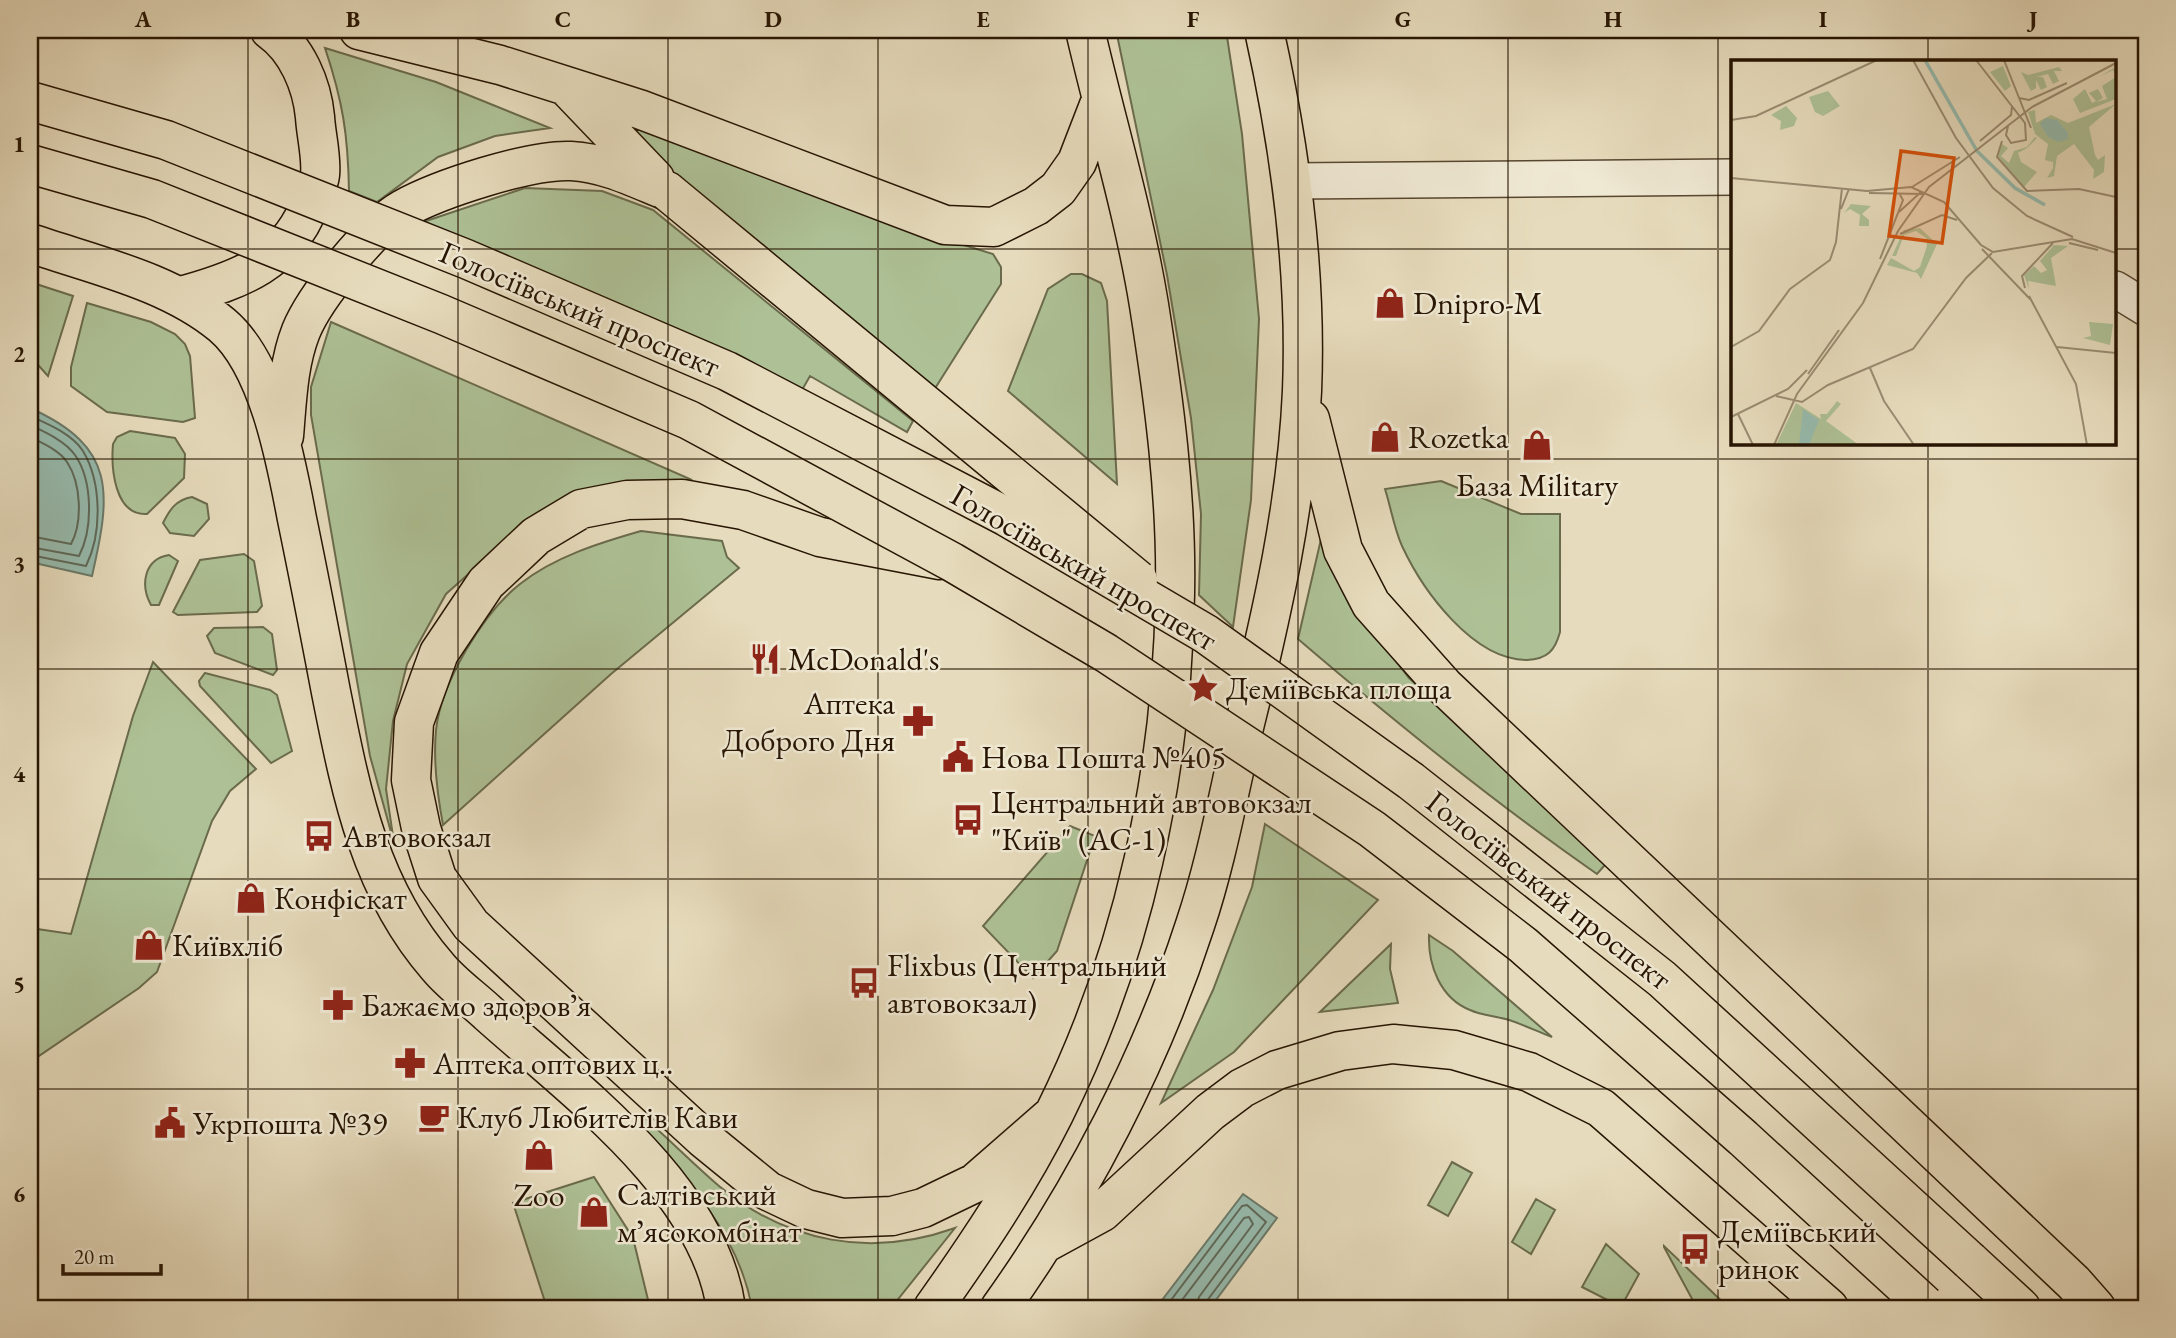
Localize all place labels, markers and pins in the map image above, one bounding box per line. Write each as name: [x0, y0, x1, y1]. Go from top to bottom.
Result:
place label: Dnipro-M: [1413, 282, 1543, 324]
shop icon: Dnipro-M: [1373, 286, 1407, 320]
place label: Rozetka: [1408, 416, 1509, 458]
shop icon: Rozetka: [1368, 420, 1402, 454]
shop icon: База Military: [1520, 428, 1554, 462]
place label: База Military: [1456, 464, 1619, 506]
place label: McDonald's: [788, 638, 939, 680]
restaurant icon: McDonald's: [748, 642, 782, 676]
place label: Деміївська площа: [1226, 667, 1452, 709]
place icon: Деміївська площа: [1186, 671, 1220, 705]
place label: Аптека Доброго Дня: [722, 682, 895, 761]
pharmacy icon: Аптека Доброго Дня: [901, 704, 935, 738]
place label: Нова Пошта №405: [981, 736, 1226, 778]
public building icon: Нова Пошта №405: [941, 740, 975, 774]
place label: Центральний автовокзал "Київ" (АС-1): [991, 781, 1312, 860]
bus stop icon: Центральний автовокзал "Київ" (АС-1): [951, 803, 985, 837]
place label: Автовокзал: [341, 815, 491, 857]
bus stop icon: Автовокзал: [302, 819, 336, 853]
place label: Конфіскат: [274, 877, 407, 919]
shop icon: Конфіскат: [234, 881, 268, 915]
place label: Київхліб: [172, 924, 283, 966]
shop icon: Київхліб: [132, 928, 166, 962]
place label: Flixbus (Центральний автовокзал): [887, 944, 1167, 1023]
bus stop icon: Flixbus (Центральний автовокзал): [847, 966, 881, 1000]
place label: Бажаємо здоровʼя: [361, 984, 591, 1026]
pharmacy icon: Бажаємо здоровʼя: [321, 988, 355, 1022]
place label: Аптека оптових ц‥: [432, 1042, 673, 1084]
pharmacy icon: Аптека оптових ц‥: [393, 1046, 427, 1080]
place label: Клуб Любителів Кави: [457, 1096, 738, 1138]
cafe icon: Клуб Любителів Кави: [417, 1100, 451, 1134]
place label: Укрпошта №39: [192, 1102, 387, 1144]
public building icon: Укрпошта №39: [153, 1106, 187, 1140]
shop icon: Zoo: [522, 1138, 556, 1172]
place label: Салтівський мʼясокомбінат: [617, 1173, 802, 1252]
place label: Zoo: [514, 1174, 564, 1216]
shop icon: Салтівський мʼясокомбінат: [577, 1195, 611, 1229]
place label: Деміївський ринок: [1718, 1210, 1876, 1289]
bus stop icon: Деміївський ринок: [1678, 1232, 1712, 1266]

